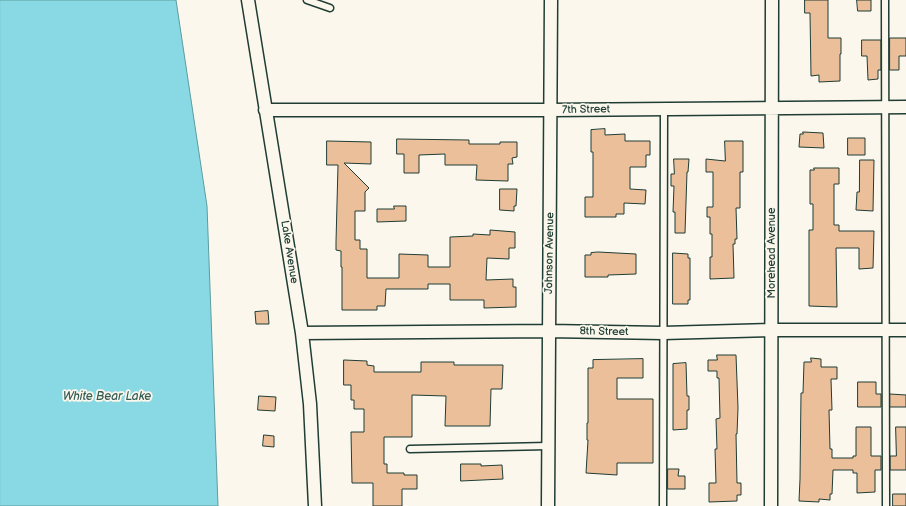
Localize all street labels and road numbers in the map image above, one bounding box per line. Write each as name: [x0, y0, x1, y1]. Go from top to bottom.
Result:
street label: 7th Street: [562, 103, 610, 117]
street label: Morehead Avenue: [765, 207, 779, 299]
street label: Johnson Avenue: [543, 212, 557, 294]
street label: Lake Avenue: [277, 219, 301, 285]
street label: 8th Street: [579, 325, 629, 339]

